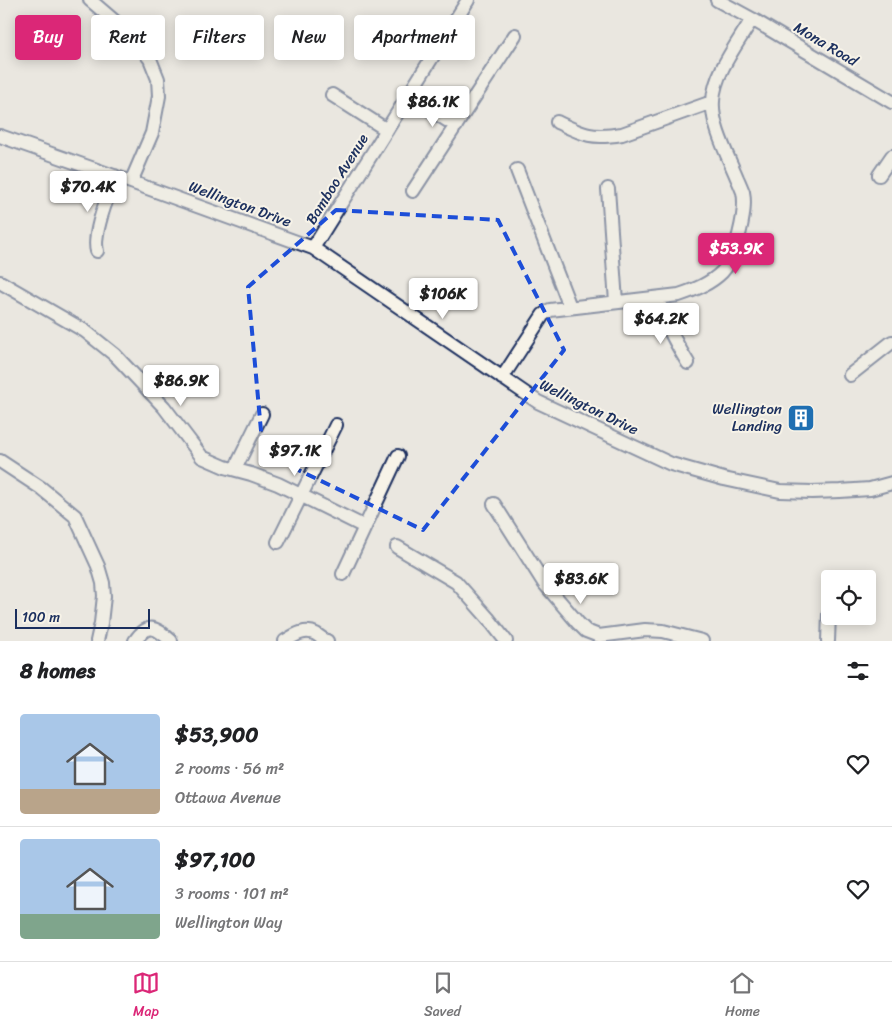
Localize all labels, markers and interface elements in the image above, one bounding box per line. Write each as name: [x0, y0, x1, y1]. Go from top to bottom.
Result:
street label: Mona Road: [789, 14, 864, 74]
chip: Buy: [15, 15, 81, 60]
chip: Rent: [91, 15, 165, 60]
chip: Filters: [175, 15, 264, 60]
chip: New: [274, 15, 344, 60]
chip: Apartment: [354, 15, 475, 60]
pin: $86.1K: [392, 86, 474, 128]
text: $86.1K: [408, 87, 458, 116]
street label: Bamboo Avenue: [299, 128, 375, 230]
pin: $70.4K: [47, 170, 129, 213]
text: $70.4K: [61, 172, 115, 201]
street label: Wellington Drive: [185, 173, 295, 235]
pin: $53.9K: [695, 232, 777, 275]
text: $53.9K: [709, 234, 763, 263]
pin: $106K: [408, 278, 478, 320]
text: $106K: [420, 279, 466, 308]
pin: $64.2K: [620, 302, 702, 345]
text: $64.2K: [634, 304, 688, 333]
pin: $86.9K: [140, 364, 222, 407]
text: $86.9K: [154, 366, 208, 395]
street label: Wellington Drive: [535, 372, 643, 442]
place label: Wellington Landing: [712, 396, 782, 439]
building icon: Wellington Landing: [786, 403, 816, 433]
pin: $97.1K: [254, 434, 336, 477]
text: $97.1K: [269, 436, 321, 465]
pin: $83.6K: [540, 562, 622, 605]
text: $83.6K: [555, 564, 607, 593]
map controls: [821, 570, 876, 625]
button: locate: [821, 570, 876, 625]
text: 100 m: [22, 605, 60, 630]
scale bar: [15, 606, 150, 629]
text: 8 homes: [20, 652, 95, 690]
icon: filters: [844, 657, 872, 685]
text: $53,900: [175, 716, 259, 754]
icon: home: [60, 734, 120, 794]
icon: heart: [844, 750, 872, 778]
text: 2 rooms · 56 m²: [175, 754, 284, 783]
text: Ottawa Avenue: [175, 783, 281, 812]
text: $97,100: [175, 841, 255, 879]
icon: home: [60, 859, 120, 919]
icon: heart: [844, 875, 872, 903]
text: 3 rooms · 101 m²: [175, 879, 289, 908]
text: Wellington Way: [175, 908, 282, 937]
tab: Map: [132, 969, 160, 1024]
tab: Saved: [424, 969, 461, 1024]
tab: Home: [725, 969, 760, 1024]

